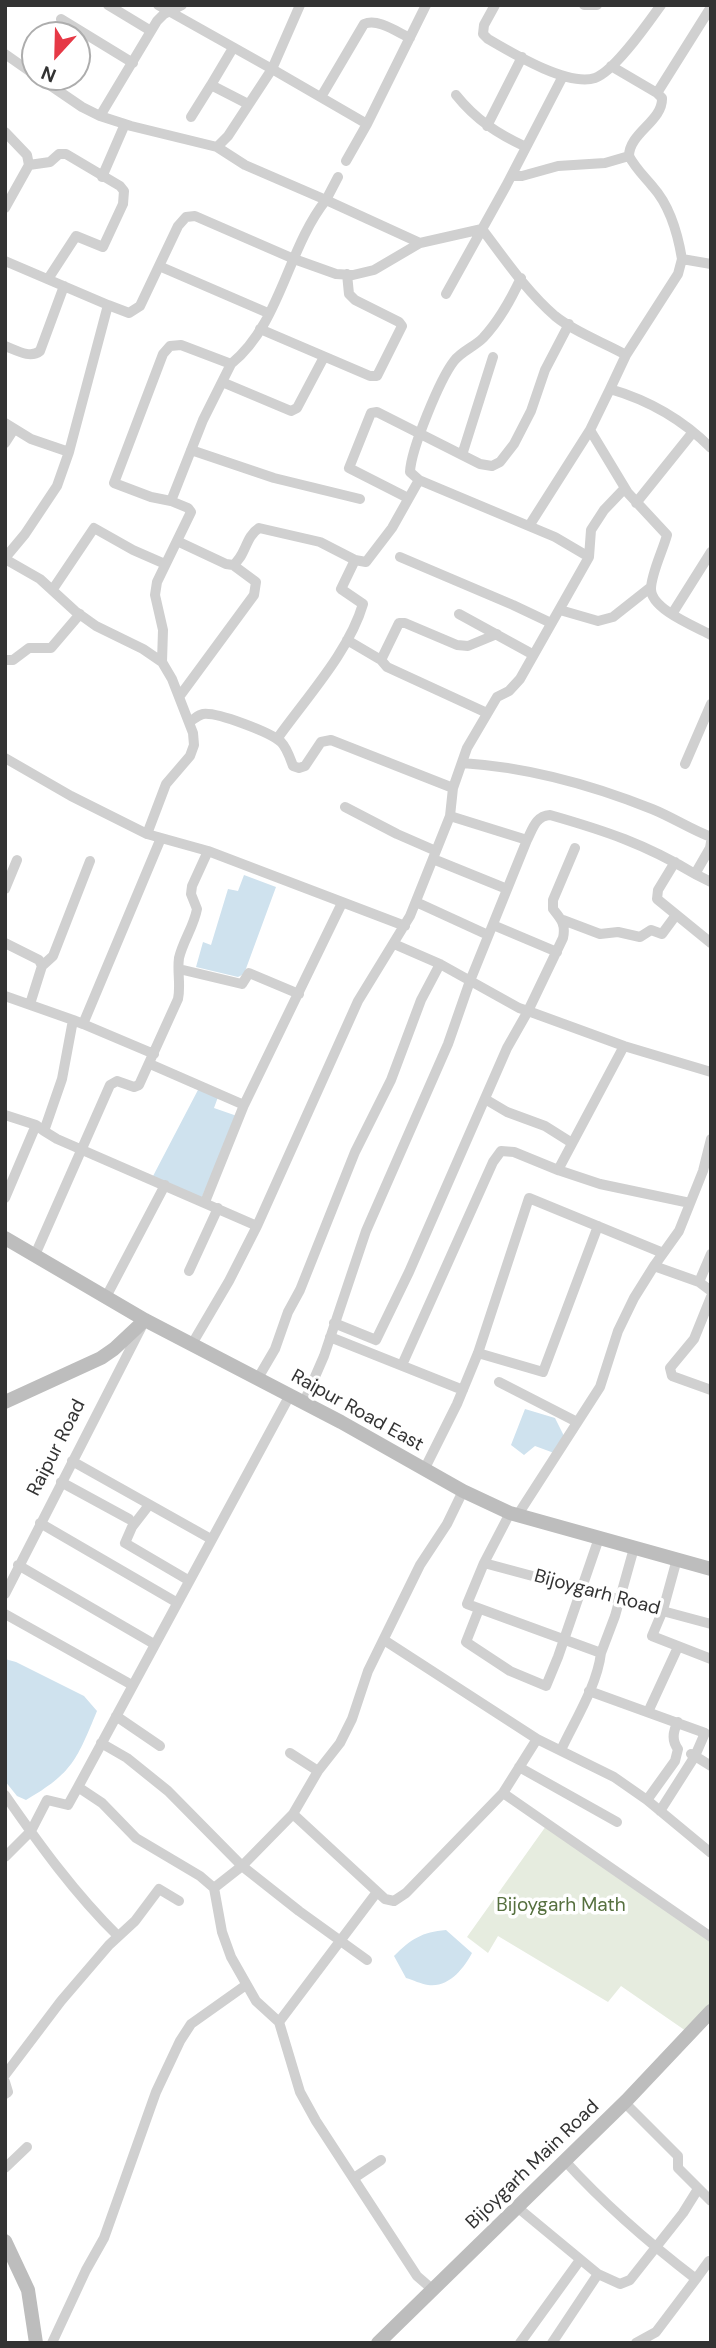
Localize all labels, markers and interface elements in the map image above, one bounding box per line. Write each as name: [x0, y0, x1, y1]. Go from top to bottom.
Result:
north arrow: [21, 21, 91, 91]
text: N: [38, 60, 60, 88]
street label: Raipur Road East: [287, 1365, 427, 1457]
street label: Raipur Road: [23, 1396, 91, 1500]
street label: Bijoygarh Road: [532, 1565, 662, 1621]
park label: Bijoygarh Math: [496, 1895, 626, 1917]
street label: Bijoygarh Main Road: [462, 2096, 604, 2234]

